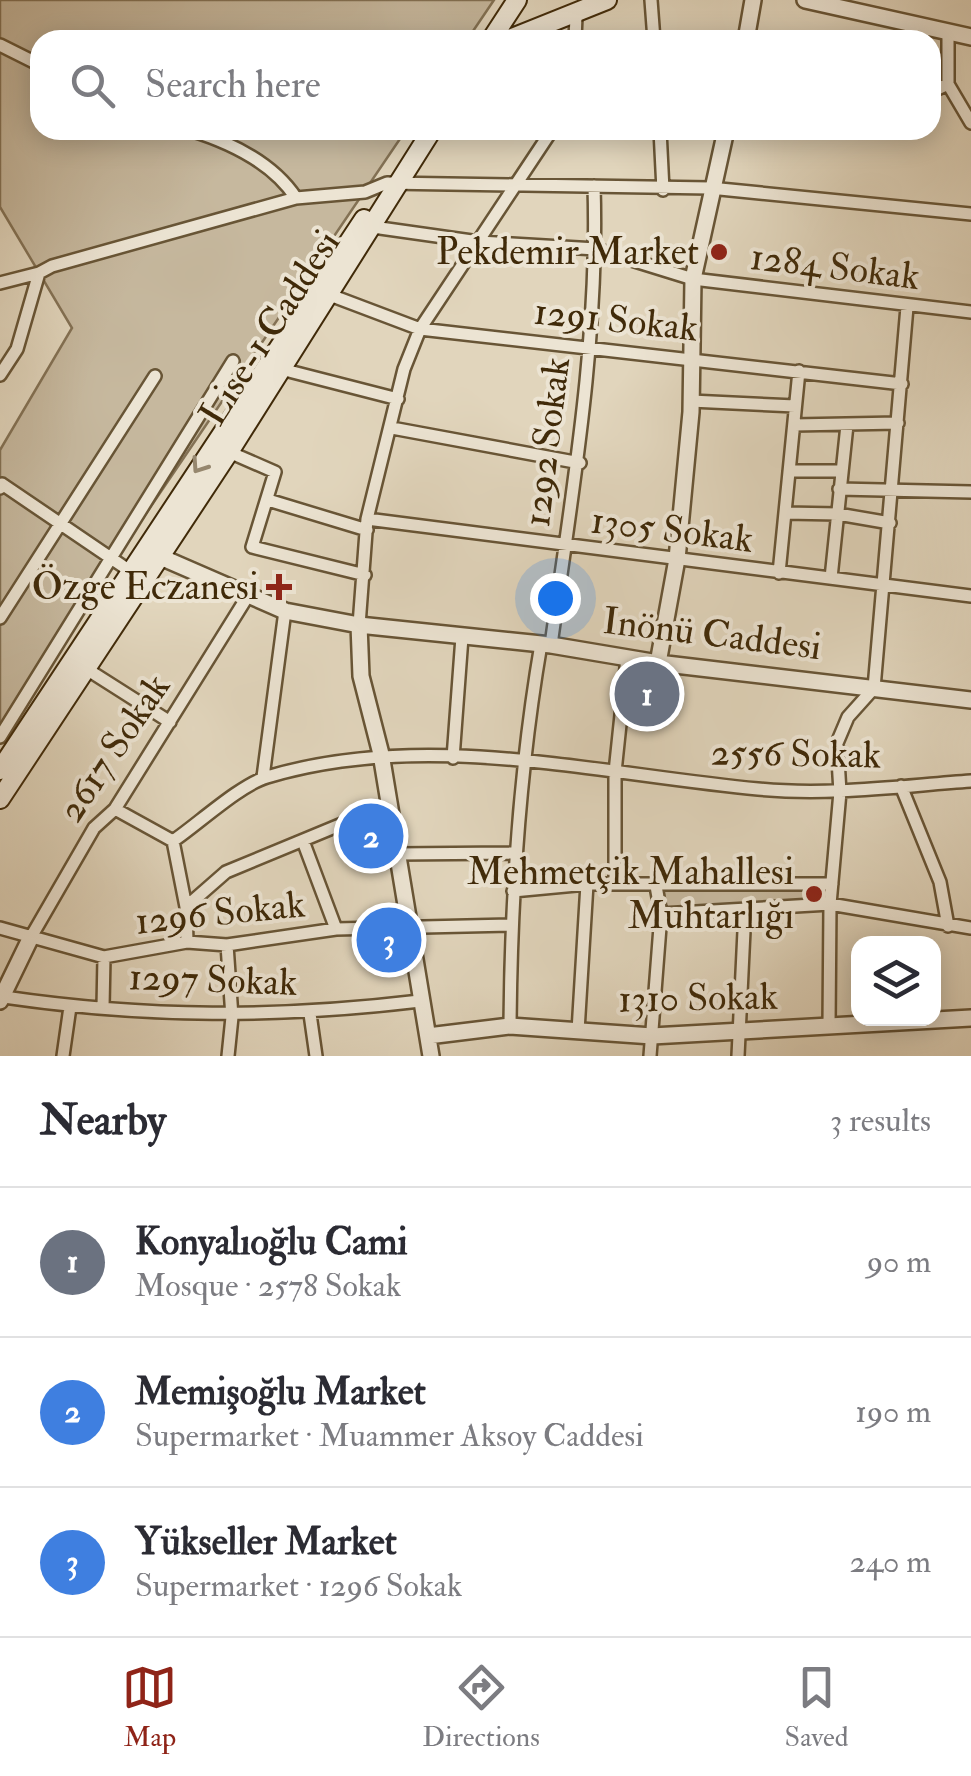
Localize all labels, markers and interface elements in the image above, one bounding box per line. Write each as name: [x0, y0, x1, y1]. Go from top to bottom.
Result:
search box: [30, 30, 941, 140]
icon: search: [65, 58, 120, 113]
text: Search here: [145, 61, 321, 109]
street label: Lise-1 Caddesi: [189, 221, 351, 435]
place label: Pekdemir Market: [436, 228, 699, 276]
street label: 1284 Sokak: [748, 233, 922, 301]
marker: Pekdemir Market: [708, 241, 730, 263]
street label: 1291 Sokak: [532, 288, 700, 352]
street label: 1292 Sokak: [513, 354, 581, 530]
one-way arrow: [193, 456, 212, 474]
street label: 1305 Sokak: [588, 496, 756, 564]
place label: Özge Eczanesi: [32, 563, 259, 611]
your location: [530, 573, 581, 624]
marker: Özge Eczanesi: [268, 576, 290, 598]
street label: Inönü Caddesi: [600, 597, 824, 671]
pin: 1: [614, 656, 680, 732]
street label: 2617 Sokak: [47, 665, 181, 831]
street label: 2556 Sokak: [710, 729, 882, 779]
pin: 2: [338, 798, 404, 874]
place label: Mehmetçik Mahallesi Muhtarlığı: [467, 848, 794, 940]
street label: 1296 Sokak: [133, 880, 307, 946]
marker: Mehmetçik Mahallesi Muhtarlığı: [803, 883, 825, 905]
pin: 3: [356, 902, 422, 978]
map controls: [851, 936, 941, 1026]
button: layers: [851, 936, 941, 1026]
street label: 1297 Sokak: [128, 953, 298, 1007]
street label: 1310 Sokak: [618, 973, 778, 1023]
text: Nearby: [40, 1095, 166, 1147]
text: 3 results: [830, 1101, 931, 1141]
text: Konyalıoğlu Cami: [135, 1218, 408, 1266]
text: 1: [67, 1242, 78, 1282]
text: 90 m: [867, 1242, 931, 1282]
text: Mosque · 2578 Sokak: [135, 1266, 401, 1306]
text: Memişoğlu Market: [135, 1368, 426, 1416]
text: 2: [64, 1392, 81, 1432]
text: 190 m: [855, 1392, 931, 1432]
text: Supermarket · Muammer Aksoy Caddesi: [135, 1416, 644, 1456]
text: Yükseller Market: [135, 1518, 397, 1566]
text: 3: [66, 1542, 79, 1582]
text: 240 m: [850, 1542, 931, 1582]
text: Supermarket · 1296 Sokak: [135, 1566, 462, 1606]
tab: Map: [122, 1660, 177, 1755]
tab: Directions: [422, 1660, 540, 1755]
tab: Saved: [785, 1660, 849, 1755]

